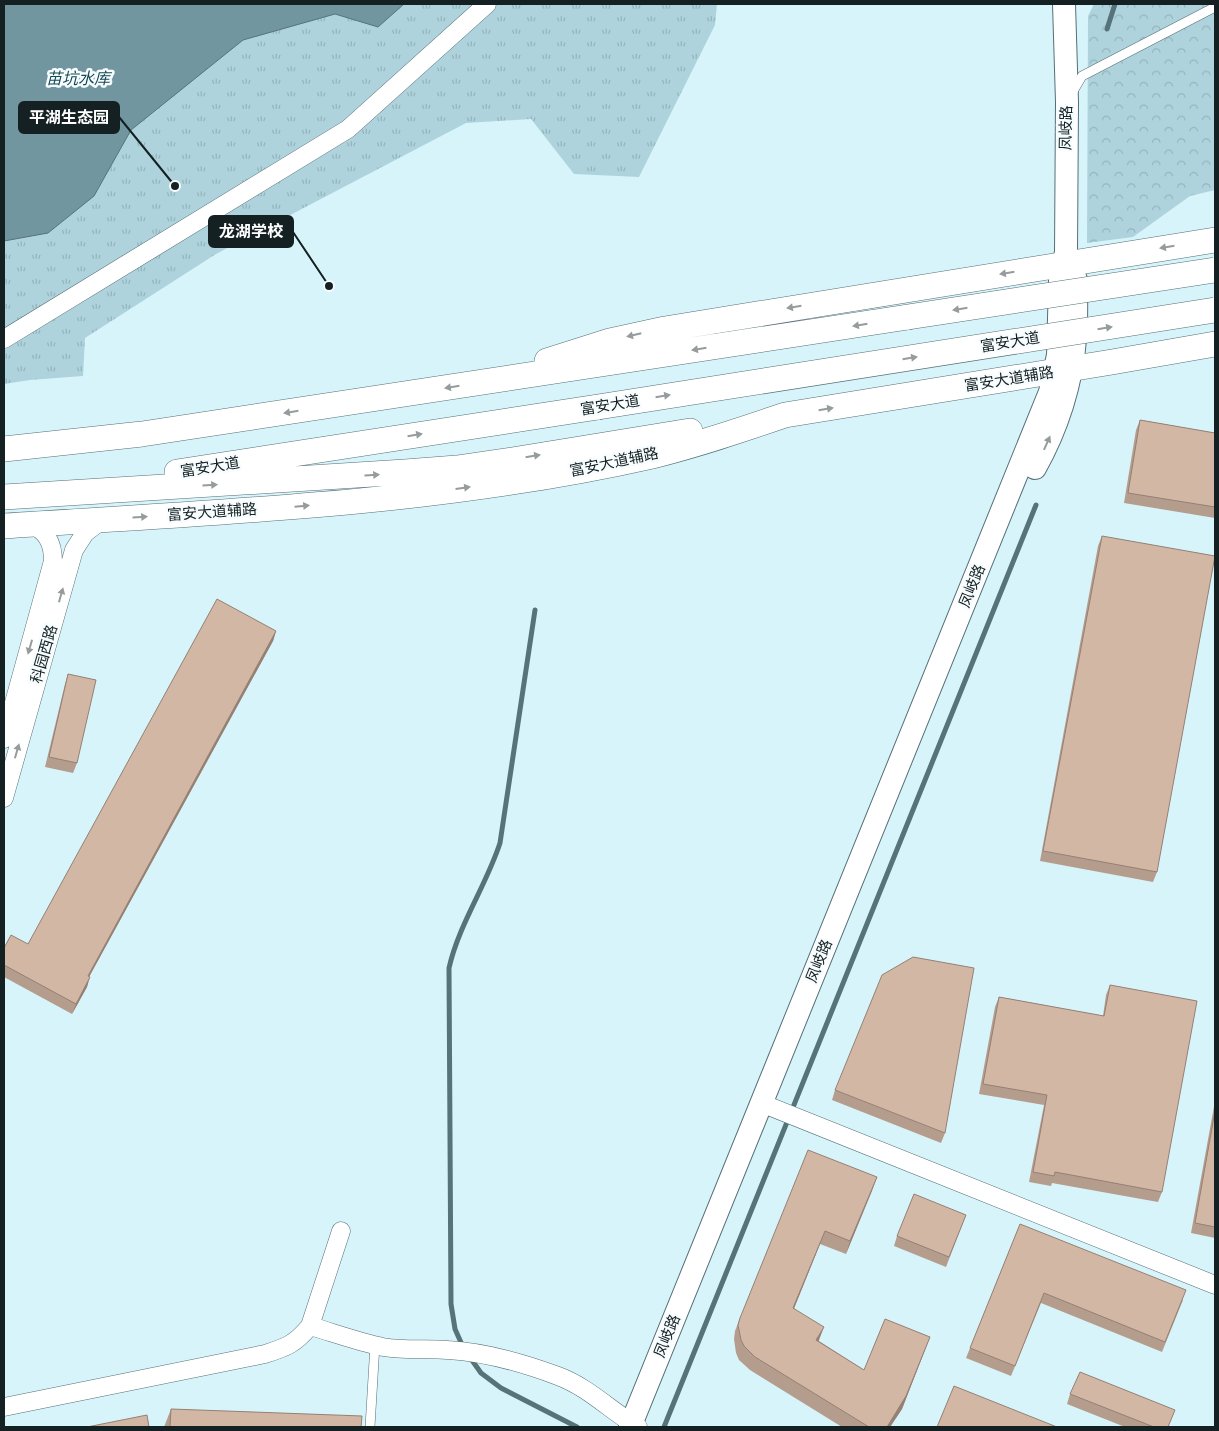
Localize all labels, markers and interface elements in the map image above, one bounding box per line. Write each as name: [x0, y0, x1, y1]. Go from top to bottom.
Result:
water label: 苗坑水库: [46, 68, 113, 87]
callout: 平湖生态园: [19, 102, 119, 133]
street label: 凤岐路: [1056, 105, 1074, 151]
text: 平湖生态园: [29, 107, 109, 126]
callout: 龙湖学校: [209, 216, 293, 247]
text: 龙湖学校: [219, 221, 284, 240]
one-way arrow: [1159, 244, 1175, 252]
one-way arrow: [998, 269, 1014, 277]
one-way arrow: [786, 304, 802, 312]
one-way arrow: [951, 306, 967, 314]
one-way arrow: [851, 321, 867, 329]
one-way arrow: [1098, 323, 1114, 331]
street label: 富安大道: [979, 327, 1041, 355]
one-way arrow: [627, 331, 642, 339]
one-way arrow: [691, 346, 707, 354]
one-way arrow: [902, 354, 918, 362]
street label: 富安大道辅路: [963, 362, 1055, 394]
one-way arrow: [444, 383, 460, 391]
street label: 富安大道: [579, 390, 641, 418]
one-way arrow: [655, 392, 671, 400]
one-way arrow: [819, 404, 835, 412]
one-way arrow: [283, 408, 299, 416]
one-way arrow: [408, 431, 424, 439]
one-way arrow: [1044, 436, 1052, 450]
street label: 富安大道辅路: [568, 443, 660, 479]
street label: 富安大道: [179, 452, 241, 480]
one-way arrow: [526, 452, 542, 460]
one-way arrow: [364, 470, 380, 478]
one-way arrow: [202, 480, 218, 488]
one-way arrow: [456, 484, 472, 492]
street label: 富安大道辅路: [166, 499, 257, 523]
one-way arrow: [294, 502, 310, 510]
one-way arrow: [132, 513, 148, 521]
street label: 凤岐路: [954, 561, 988, 610]
one-way arrow: [57, 587, 65, 602]
street label: 科园西路: [26, 622, 60, 685]
one-way arrow: [25, 640, 33, 655]
one-way arrow: [13, 744, 21, 759]
street label: 凤岐路: [801, 936, 835, 985]
street label: 凤岐路: [649, 1311, 683, 1360]

